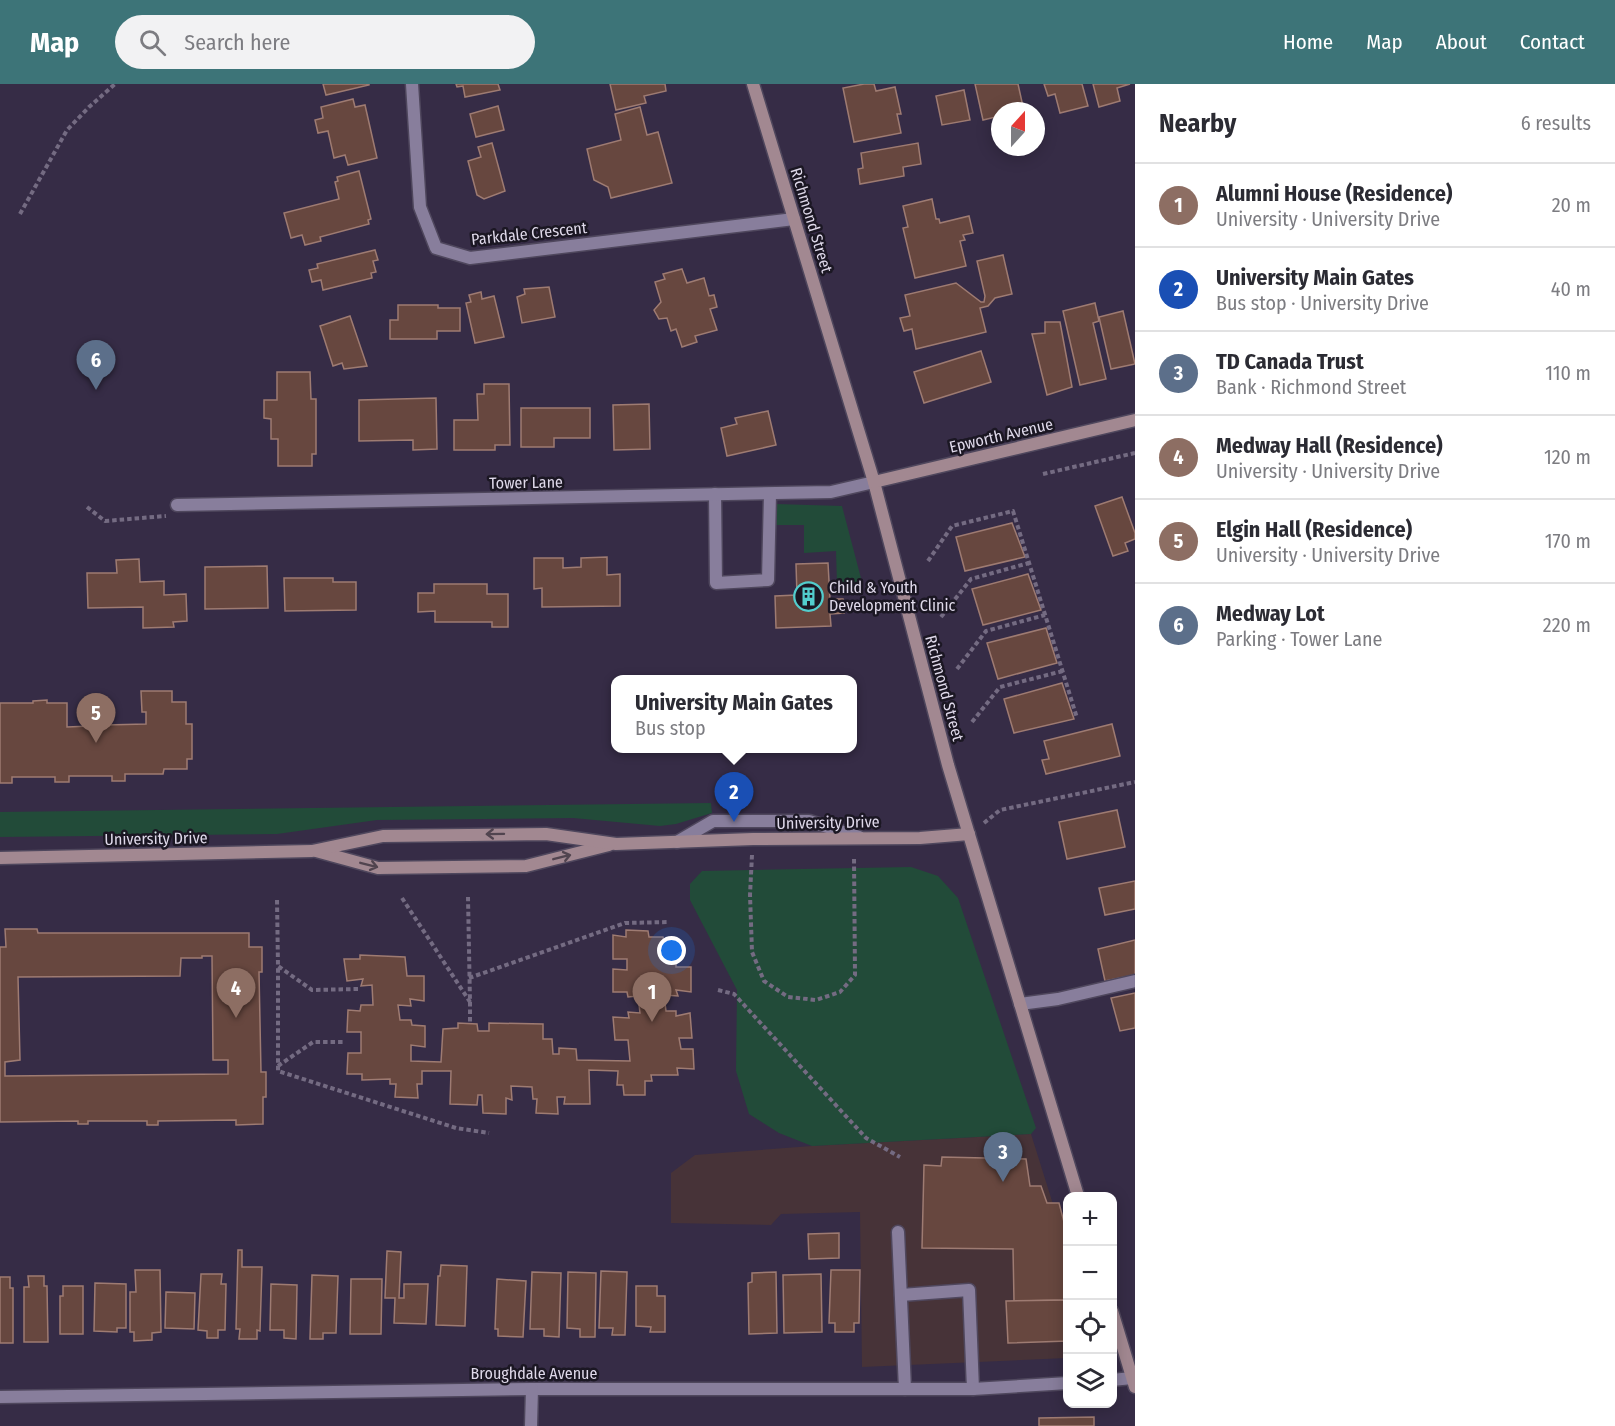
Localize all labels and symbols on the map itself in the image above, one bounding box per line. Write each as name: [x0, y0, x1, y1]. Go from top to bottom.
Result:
north arrow: [991, 102, 1045, 156]
street label: Richmond Street: [787, 165, 837, 276]
street label: Parkdale Crescent: [470, 218, 589, 249]
pin: 6: [76, 340, 116, 390]
street label: Epworth Avenue: [947, 414, 1055, 457]
street label: Tower Lane: [489, 472, 563, 493]
place label: Child & Youth Development Clinic: [829, 578, 955, 615]
building icon: Child & Youth Development Clinic: [792, 580, 824, 612]
street label: Richmond Street: [921, 633, 968, 744]
pin: 5: [76, 694, 116, 743]
pin: 2: [714, 772, 754, 822]
street label: University Drive: [776, 812, 880, 833]
street label: University Drive: [104, 828, 208, 849]
one-way arrow: [485, 828, 505, 840]
one-way arrow: [552, 850, 571, 862]
one-way arrow: [359, 860, 378, 872]
your location: [657, 936, 686, 965]
pin: 4: [216, 968, 256, 1018]
pin: 1: [632, 972, 672, 1022]
pin: 3: [984, 1132, 1022, 1182]
street label: Broughdale Avenue: [471, 1364, 597, 1383]

